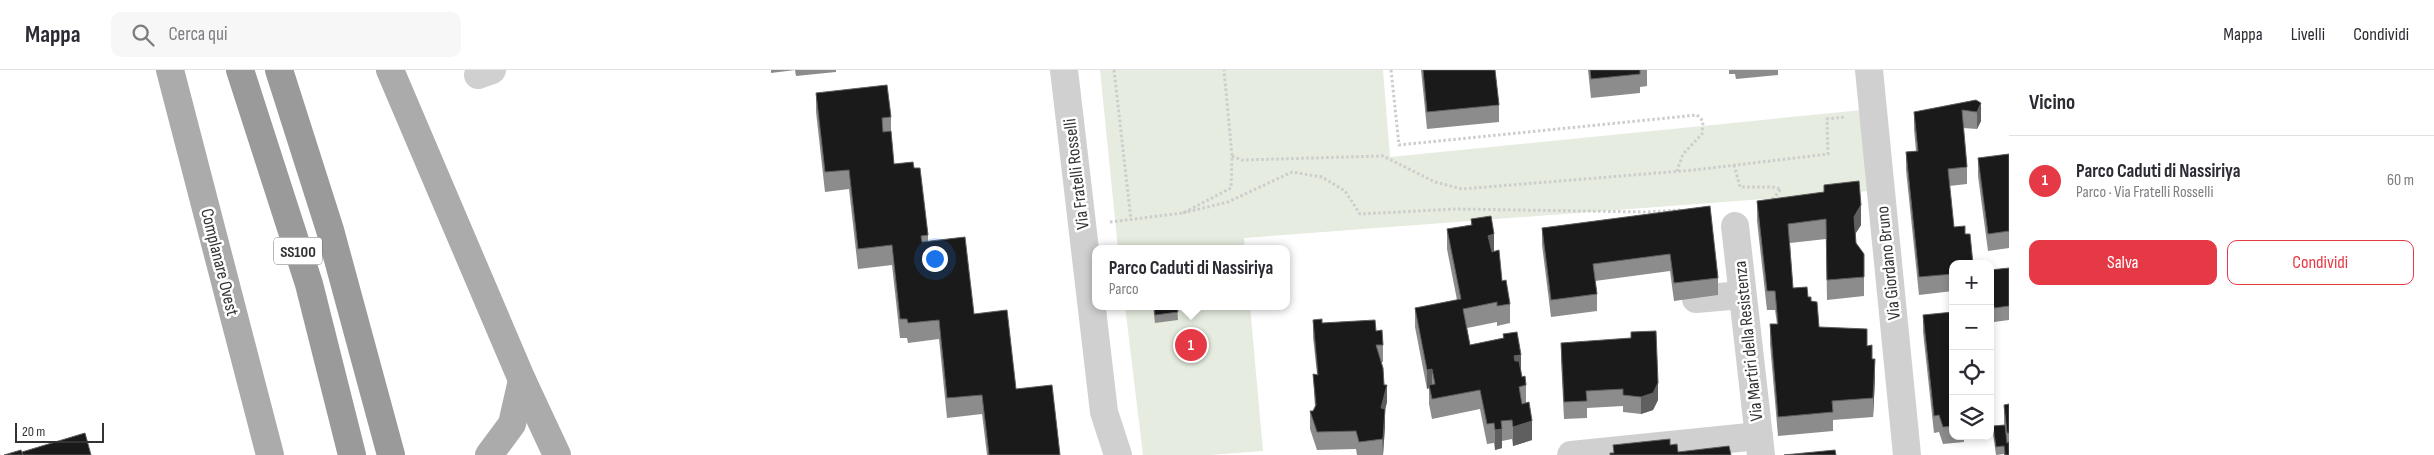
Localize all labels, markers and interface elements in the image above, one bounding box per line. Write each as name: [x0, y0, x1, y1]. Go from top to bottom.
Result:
search box: [111, 12, 461, 57]
text: Mappa: [25, 20, 81, 49]
icon: search: [129, 21, 157, 49]
text: Cerca qui: [169, 23, 227, 46]
text: Mappa: [2223, 24, 2263, 45]
text: Livelli: [2291, 24, 2325, 45]
text: Condividi: [2353, 24, 2409, 45]
text: Vicino: [2029, 90, 2075, 115]
street label: Via Fratelli Rosselli: [1059, 117, 1094, 231]
text: Parco Caduti di Nassiriya: [2076, 160, 2241, 183]
text: 1: [2042, 171, 2048, 190]
text: 60 m: [2387, 171, 2414, 190]
text: Parco · Via Fratelli Rosselli: [2076, 183, 2214, 202]
street label: Via Giordano Bruno: [1872, 205, 1905, 321]
street label: Complanare Ovest: [196, 206, 243, 318]
road number: SS100: [274, 238, 322, 265]
button: Salva: [2029, 240, 2217, 285]
button: Condividi: [2227, 240, 2414, 285]
popup: [1092, 245, 1290, 310]
your location: [922, 246, 948, 272]
text: Parco Caduti di Nassiriya: [1109, 257, 1273, 280]
street label: Via Martiri della Resistenza: [1730, 260, 1767, 422]
map controls: [1949, 260, 1994, 440]
button: +: [1949, 260, 1994, 305]
text: Parco: [1109, 280, 1139, 299]
button: −: [1949, 305, 1994, 350]
pin: 1: [1175, 326, 1207, 364]
button: locate: [1949, 350, 1994, 395]
button: layers: [1949, 395, 1994, 440]
scale bar: [15, 420, 104, 443]
text: 20 m: [22, 423, 45, 440]

